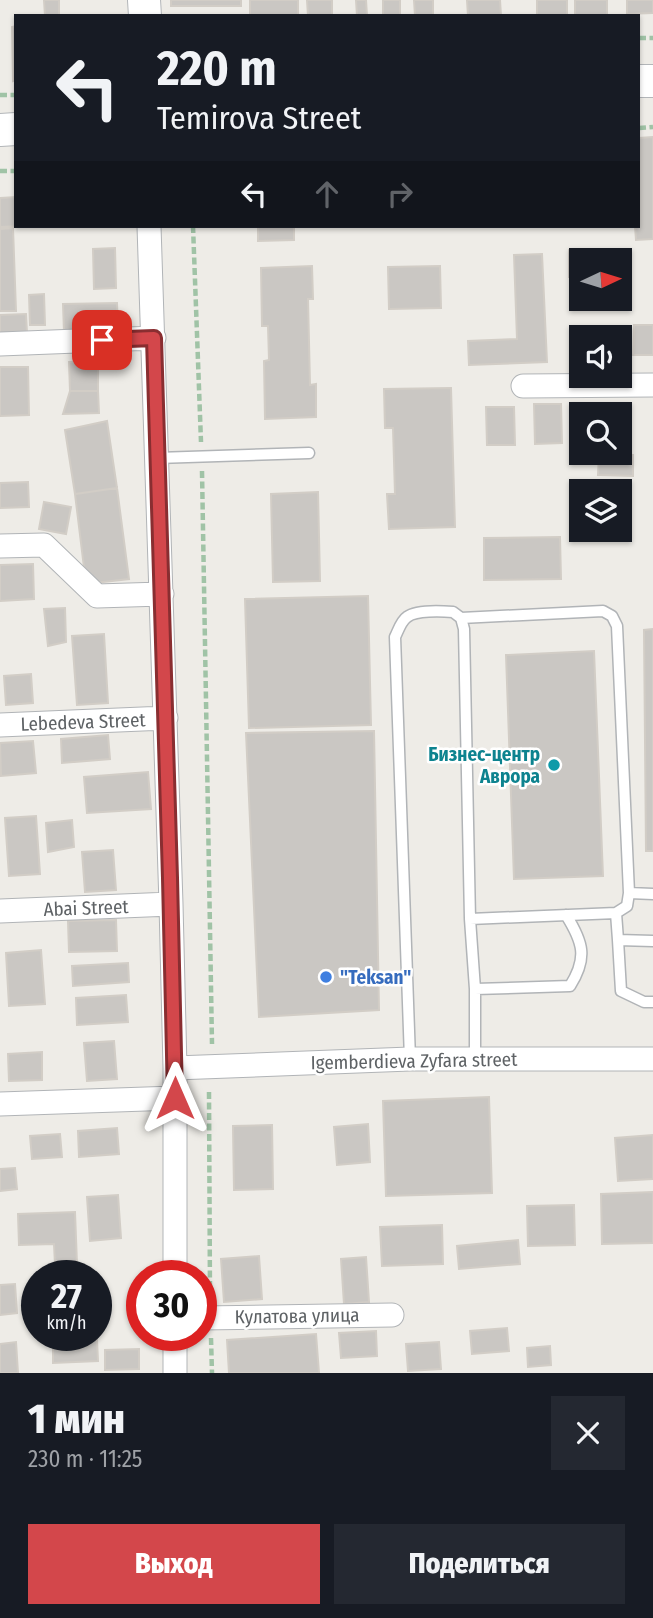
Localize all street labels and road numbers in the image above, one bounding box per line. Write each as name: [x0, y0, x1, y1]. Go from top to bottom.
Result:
street label: Lebedeva Street: [20, 708, 147, 736]
street label: Abai Street: [43, 895, 130, 921]
street label: Igemberdieva Zyfara street: [311, 1048, 518, 1074]
street label: Кулатова улица: [234, 1303, 360, 1329]

